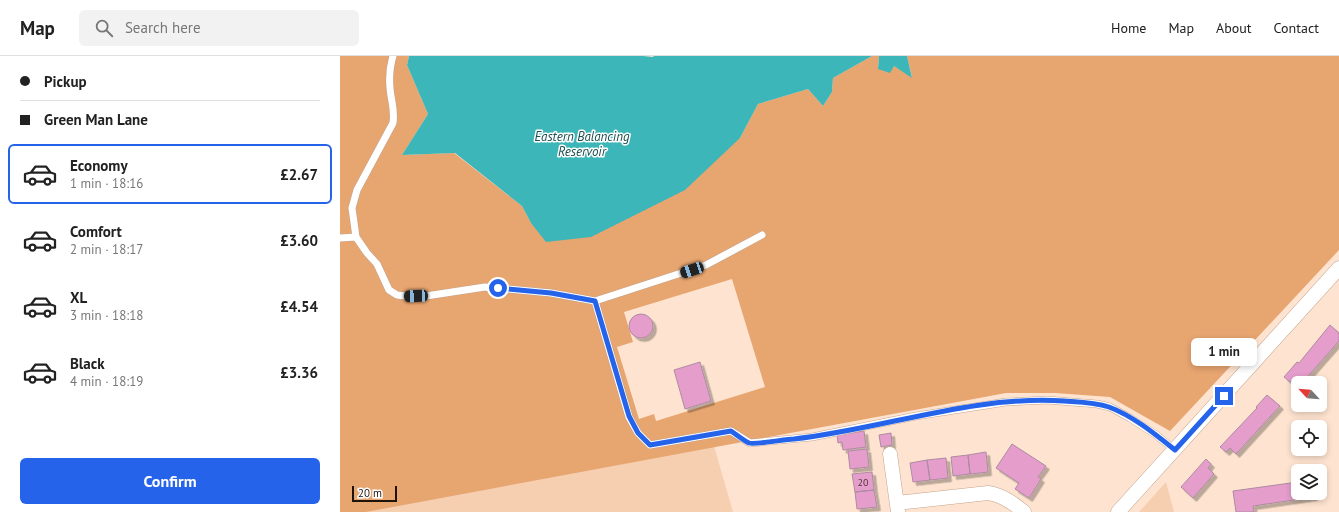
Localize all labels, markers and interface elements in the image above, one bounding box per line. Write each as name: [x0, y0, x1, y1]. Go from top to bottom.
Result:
search box: [79, 10, 359, 46]
text: Map: [20, 16, 55, 40]
icon: search: [93, 17, 115, 39]
text: Search here: [125, 18, 201, 37]
text: Home: [1111, 19, 1146, 37]
text: Map: [1168, 19, 1194, 37]
text: About: [1216, 19, 1252, 37]
text: Contact: [1274, 19, 1319, 37]
text: Pickup: [44, 72, 87, 91]
text: Green Man Lane: [44, 110, 148, 129]
water label: Eastern Balancing Reservoir: [534, 128, 630, 160]
icon: car: [22, 156, 58, 192]
text: Economy: [70, 156, 128, 175]
text: £2.67: [280, 165, 318, 184]
text: 1 min · 18:16: [70, 175, 143, 192]
icon: car: [22, 222, 58, 258]
text: Comfort: [70, 222, 122, 241]
text: £3.60: [280, 231, 318, 250]
text: 2 min · 18:17: [70, 241, 143, 258]
car: [679, 261, 705, 279]
route start: [489, 279, 507, 297]
icon: car: [22, 288, 58, 324]
text: XL: [70, 288, 87, 307]
car: [404, 290, 428, 302]
text: £4.54: [280, 297, 318, 316]
text: 3 min · 18:18: [70, 307, 143, 324]
callout: 1 min: [1191, 338, 1257, 366]
text: 1 min: [1208, 343, 1240, 360]
icon: car: [22, 354, 58, 390]
text: Black: [70, 354, 105, 373]
text: £3.36: [280, 363, 318, 382]
text: 4 min · 18:19: [70, 373, 143, 390]
north arrow: [1291, 376, 1327, 412]
map controls: [1291, 376, 1327, 500]
route end: [1215, 387, 1233, 405]
button: locate: [1291, 420, 1327, 456]
button: Confirm: [20, 458, 320, 504]
button: layers: [1291, 464, 1327, 500]
house number: 20: [858, 476, 869, 489]
scale bar: [352, 484, 397, 503]
text: 20 m: [358, 486, 382, 500]

